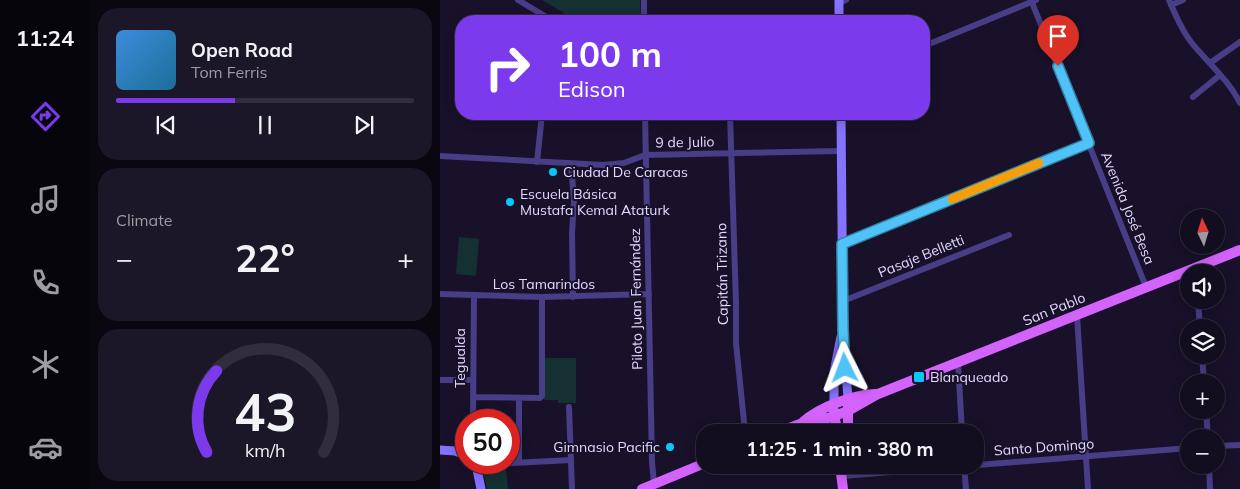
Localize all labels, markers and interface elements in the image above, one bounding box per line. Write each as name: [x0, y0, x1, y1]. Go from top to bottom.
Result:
pin: [1037, 15, 1079, 66]
icon: arrive: [1044, 22, 1072, 50]
text: 11:24: [16, 24, 74, 52]
text: 100 m: [558, 32, 662, 76]
icon: right: [475, 35, 540, 100]
text: Open Road: [191, 38, 293, 62]
text: Tom Ferris: [191, 62, 268, 82]
text: Edison: [558, 75, 626, 103]
icon: directions: [28, 99, 63, 134]
icon: previous: [152, 111, 180, 139]
icon: pause: [251, 111, 279, 139]
icon: next: [350, 111, 378, 139]
street label: 9 de Julio: [655, 132, 715, 152]
street label: Avenida José Besa: [1097, 149, 1159, 267]
place label: Ciudad De Caracas: [563, 163, 688, 181]
marker: Ciudad De Caracas: [547, 166, 559, 178]
icon: music: [28, 182, 63, 217]
place label: Escuela Básica Mustafa Kemal Ataturk: [520, 185, 670, 219]
marker: Escuela Básica Mustafa Kemal Ataturk: [504, 196, 516, 208]
north arrow: [1180, 209, 1225, 254]
map controls: [1180, 209, 1225, 474]
text: Climate: [116, 210, 172, 230]
street label: Capitán Trizano: [712, 223, 732, 325]
street label: Piloto Juan Fernández: [626, 228, 646, 370]
street label: Pasaje Belletti: [875, 231, 967, 281]
text: 22°: [235, 234, 295, 282]
text: −: [116, 241, 133, 276]
text: +: [397, 241, 414, 276]
button: sound: [1180, 264, 1225, 309]
icon: phone: [28, 265, 63, 300]
street label: Los Tamarindos: [493, 275, 595, 293]
street label: San Pablo: [1020, 288, 1088, 330]
button: layers: [1180, 319, 1225, 364]
street label: Tegualda: [451, 328, 469, 388]
position arrow: [818, 341, 870, 393]
icon: climate: [28, 347, 63, 382]
place label: Blanqueado: [930, 368, 1008, 386]
marker: Blanqueado: [912, 370, 926, 384]
button: +: [1180, 374, 1225, 419]
text: 43: [234, 379, 296, 444]
speed limit sign: 50: [455, 409, 520, 474]
button: −: [1180, 429, 1225, 474]
icon: car: [28, 430, 63, 465]
street label: Santo Domingo: [993, 435, 1095, 459]
text: 11:25 · 1 min · 380 m: [746, 437, 934, 461]
place label: Gimnasio Pacific: [553, 438, 660, 456]
text: km/h: [245, 439, 285, 461]
marker: Gimnasio Pacific: [664, 441, 676, 453]

